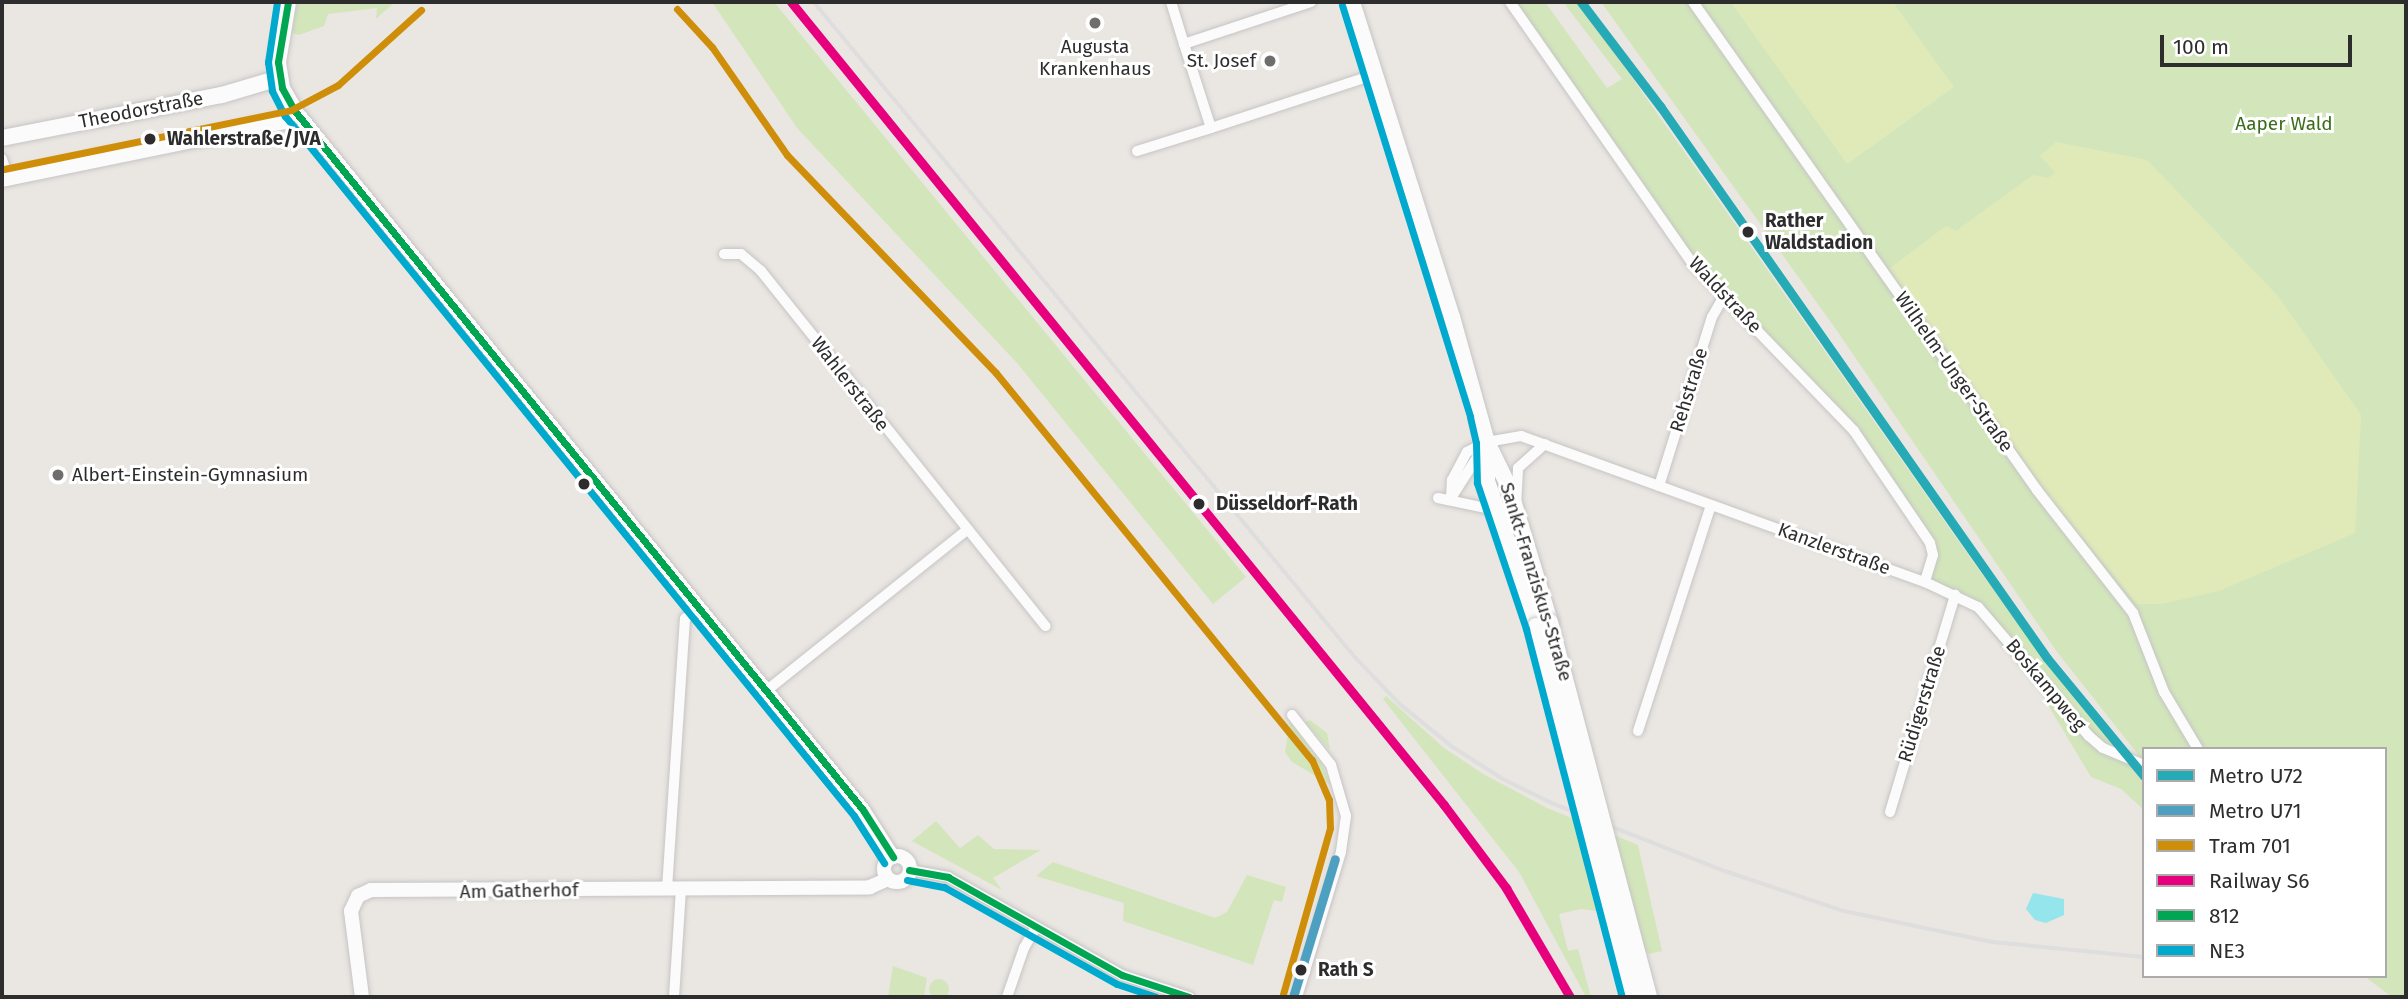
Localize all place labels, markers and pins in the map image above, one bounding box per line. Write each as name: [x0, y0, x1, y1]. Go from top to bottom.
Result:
marker: Augusta Krankenhaus: [1085, 13, 1105, 33]
place label: Augusta Krankenhaus: [1039, 36, 1151, 80]
place label: St. Josef: [1187, 50, 1256, 72]
marker: St. Josef: [1262, 53, 1278, 69]
marker: Wahlerstraße/JVA: [139, 128, 161, 150]
place label: Wahlerstraße/JVA: [167, 128, 321, 150]
place label: Rather Waldstadion: [1765, 210, 1873, 254]
marker: Rather Waldstadion: [1737, 221, 1759, 243]
place label: Albert-Einstein-Gymnasium: [72, 464, 308, 486]
marker: Albert-Einstein-Gymnasium: [50, 467, 66, 483]
unlabelled marker: [577, 477, 591, 491]
marker: Düsseldorf-Rath: [1188, 493, 1210, 515]
place label: Düsseldorf-Rath: [1216, 493, 1358, 515]
marker: Rath S: [1290, 959, 1312, 981]
place label: Rath S: [1318, 959, 1374, 981]

